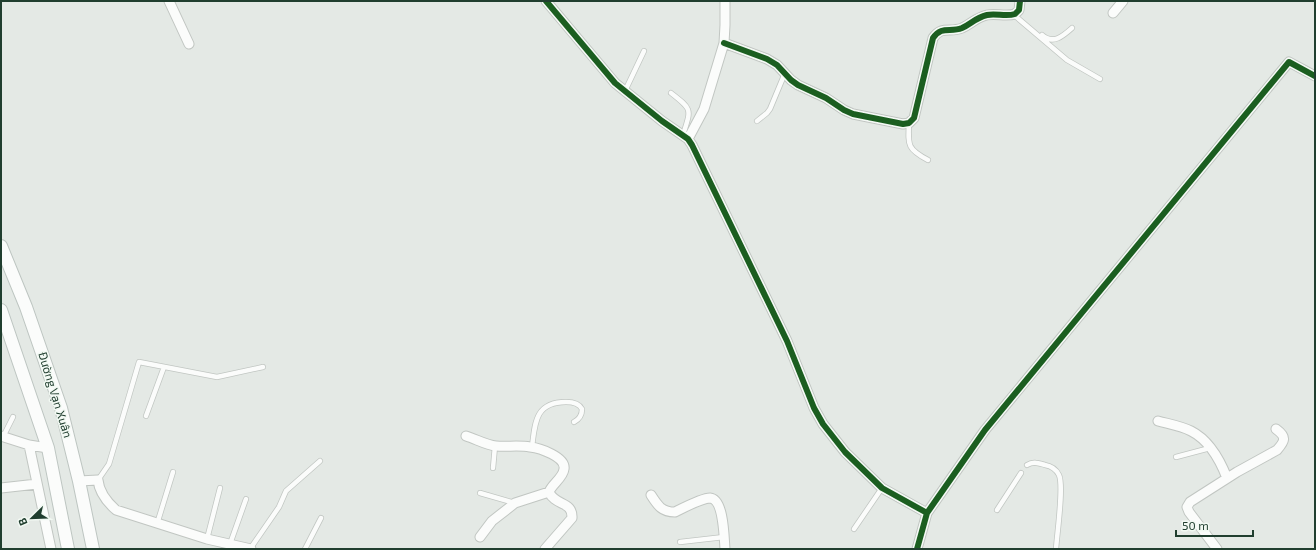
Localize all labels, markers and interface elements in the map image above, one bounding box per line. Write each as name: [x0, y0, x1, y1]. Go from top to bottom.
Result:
street label: Đường Vạn Xuân: [35, 350, 76, 440]
north arrow: [12, 498, 52, 538]
scale bar: [1176, 512, 1253, 538]
text: B: [15, 516, 30, 528]
text: 50 m: [1182, 518, 1209, 532]

